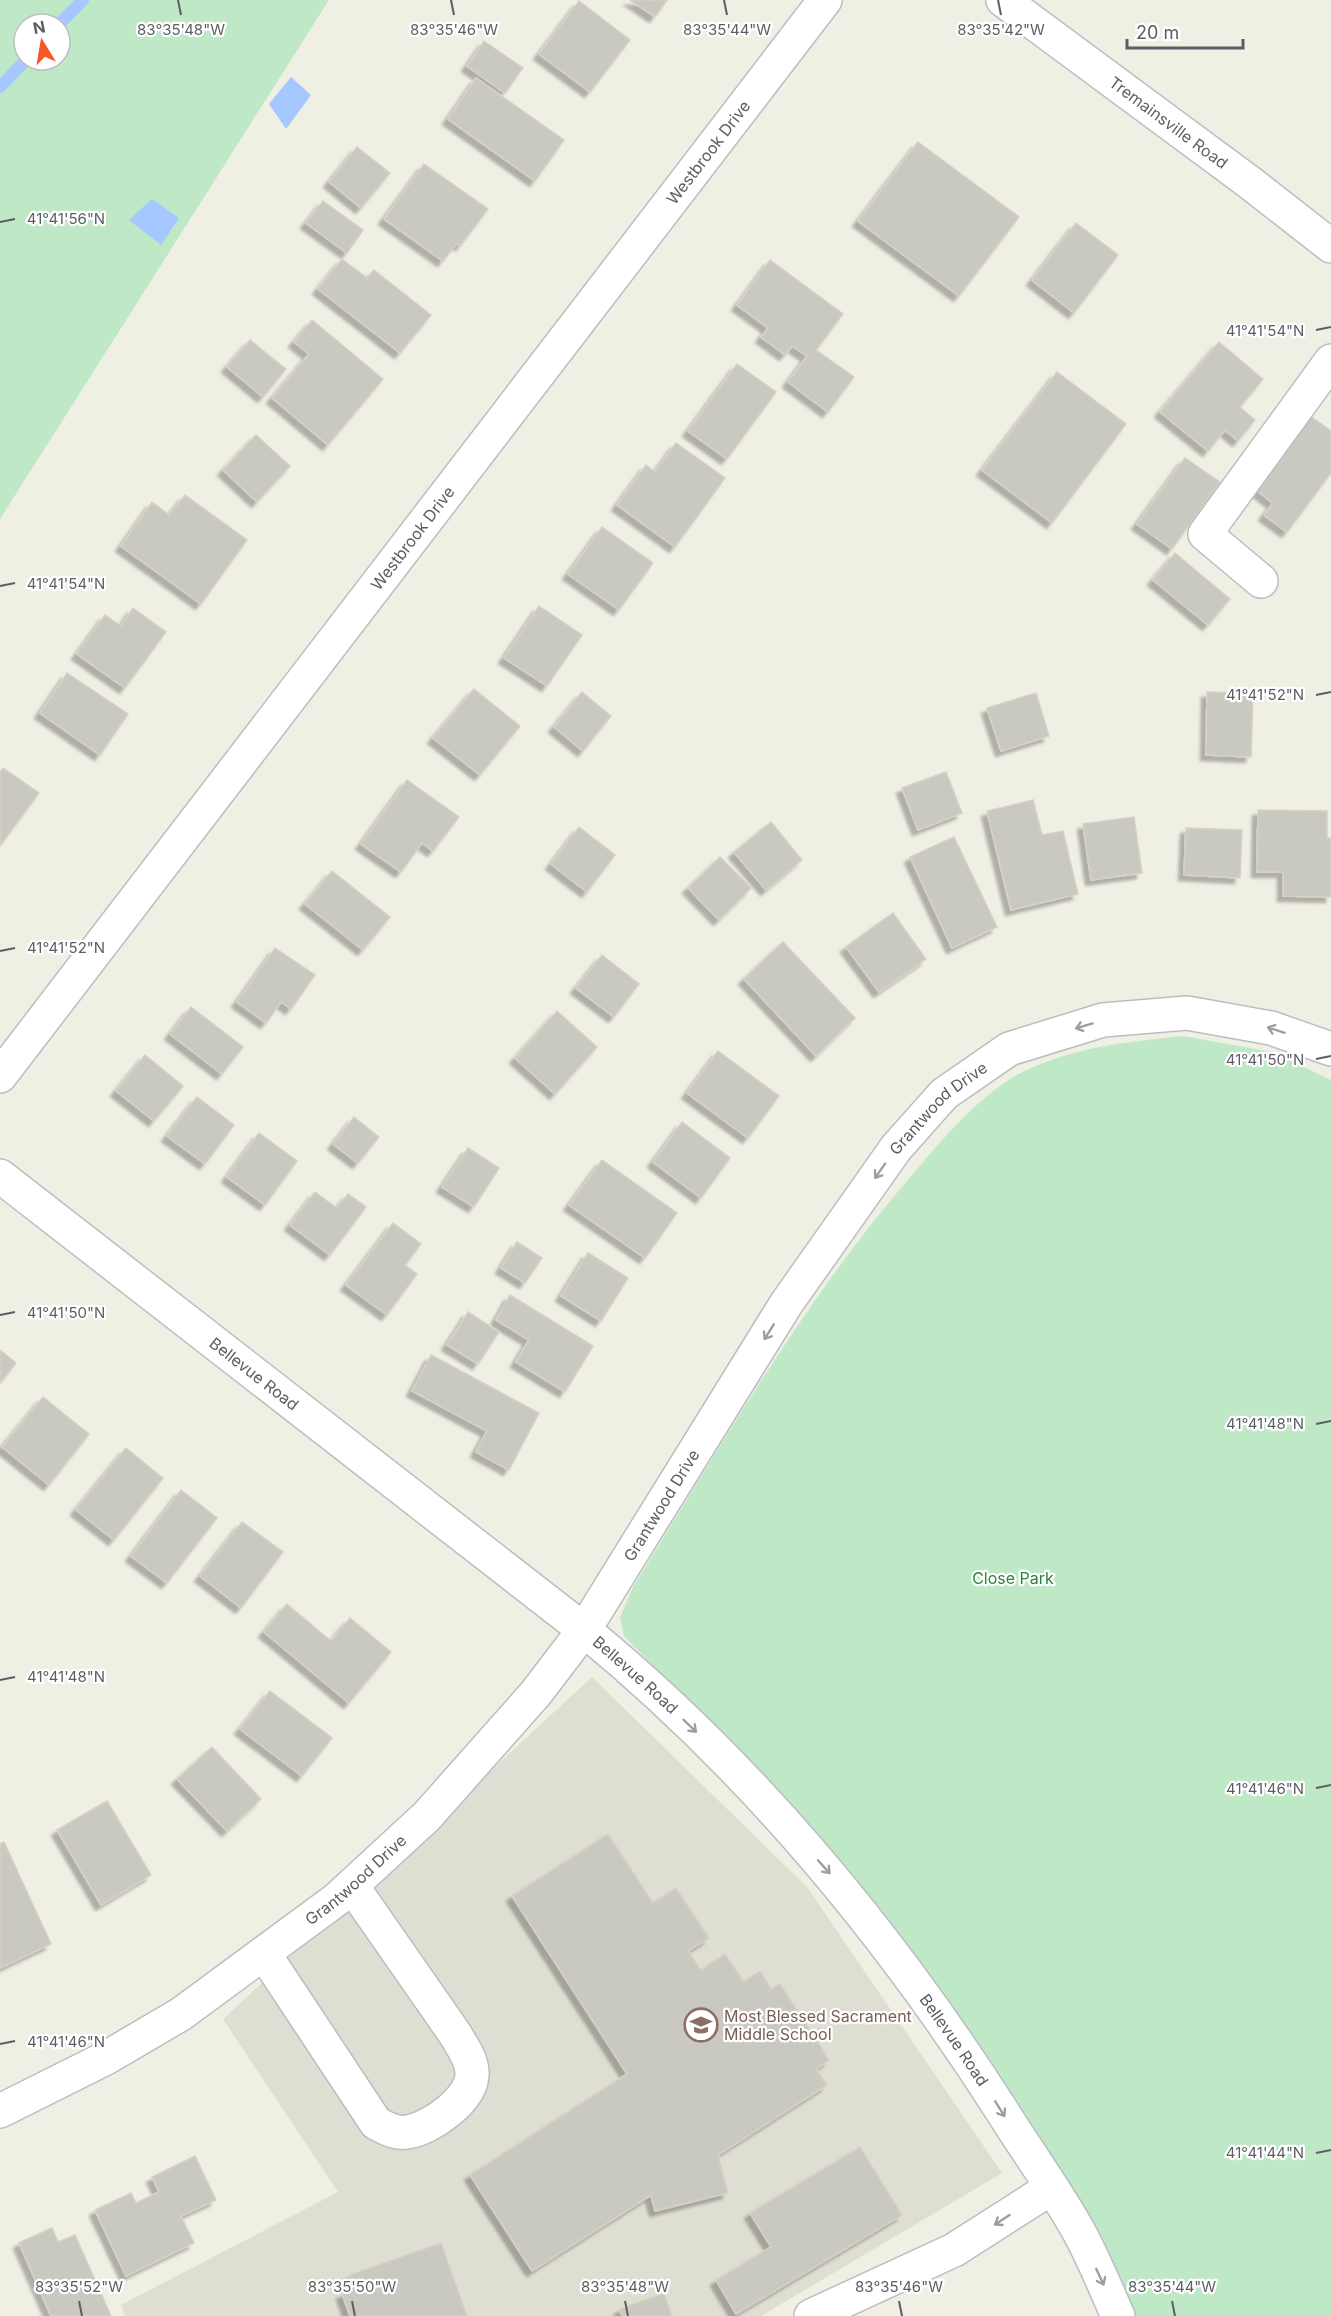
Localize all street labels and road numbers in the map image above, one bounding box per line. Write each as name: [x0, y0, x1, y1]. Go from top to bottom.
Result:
street label: Tremainsville Road: [1105, 72, 1232, 173]
street label: Westbrook Drive: [662, 96, 754, 208]
street label: Westbrook Drive: [366, 482, 459, 594]
street label: Grantwood Drive: [885, 1057, 991, 1159]
street label: Bellevue Road: [206, 1333, 303, 1414]
street label: Grantwood Drive: [619, 1446, 703, 1565]
street label: Bellevue Road: [589, 1632, 682, 1718]
street label: Grantwood Drive: [301, 1830, 410, 1929]
street label: Bellevue Road: [916, 1990, 993, 2090]

